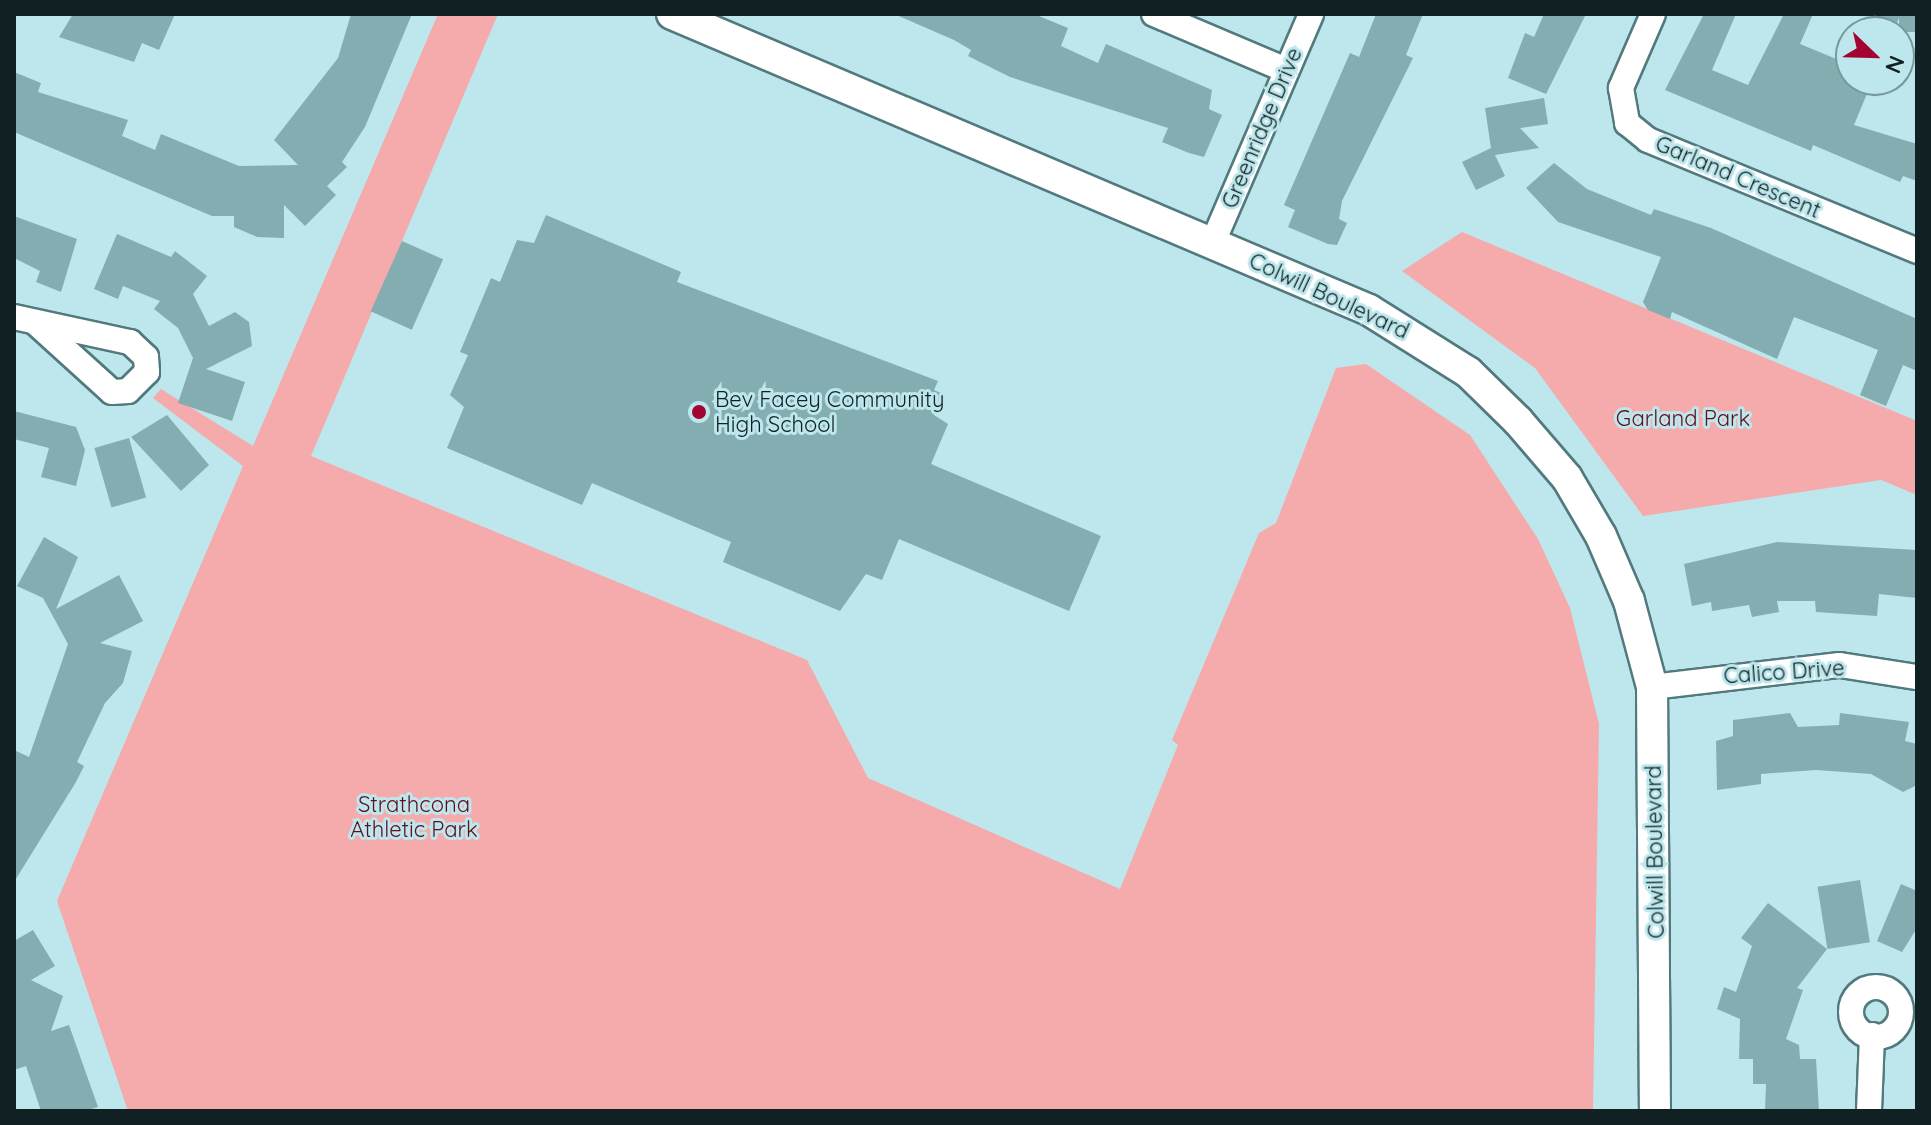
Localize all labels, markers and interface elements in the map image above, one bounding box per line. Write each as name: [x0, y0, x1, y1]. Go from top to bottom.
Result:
north arrow: [1835, 16, 1915, 96]
street label: Greenridge Drive: [1216, 44, 1308, 212]
text: N: [1879, 52, 1911, 78]
street label: Garland Crescent: [1651, 130, 1825, 224]
street label: Colwill Boulevard: [1245, 247, 1413, 345]
place label: Bev Facey Community High School: [715, 386, 945, 438]
marker: Bev Facey Community High School: [690, 403, 708, 421]
park label: Garland Park: [1616, 406, 1750, 432]
street label: Calico Drive: [1723, 655, 1845, 689]
street label: Colwill Boulevard: [1640, 765, 1670, 939]
park label: Strathcona Athletic Park: [350, 791, 478, 842]

